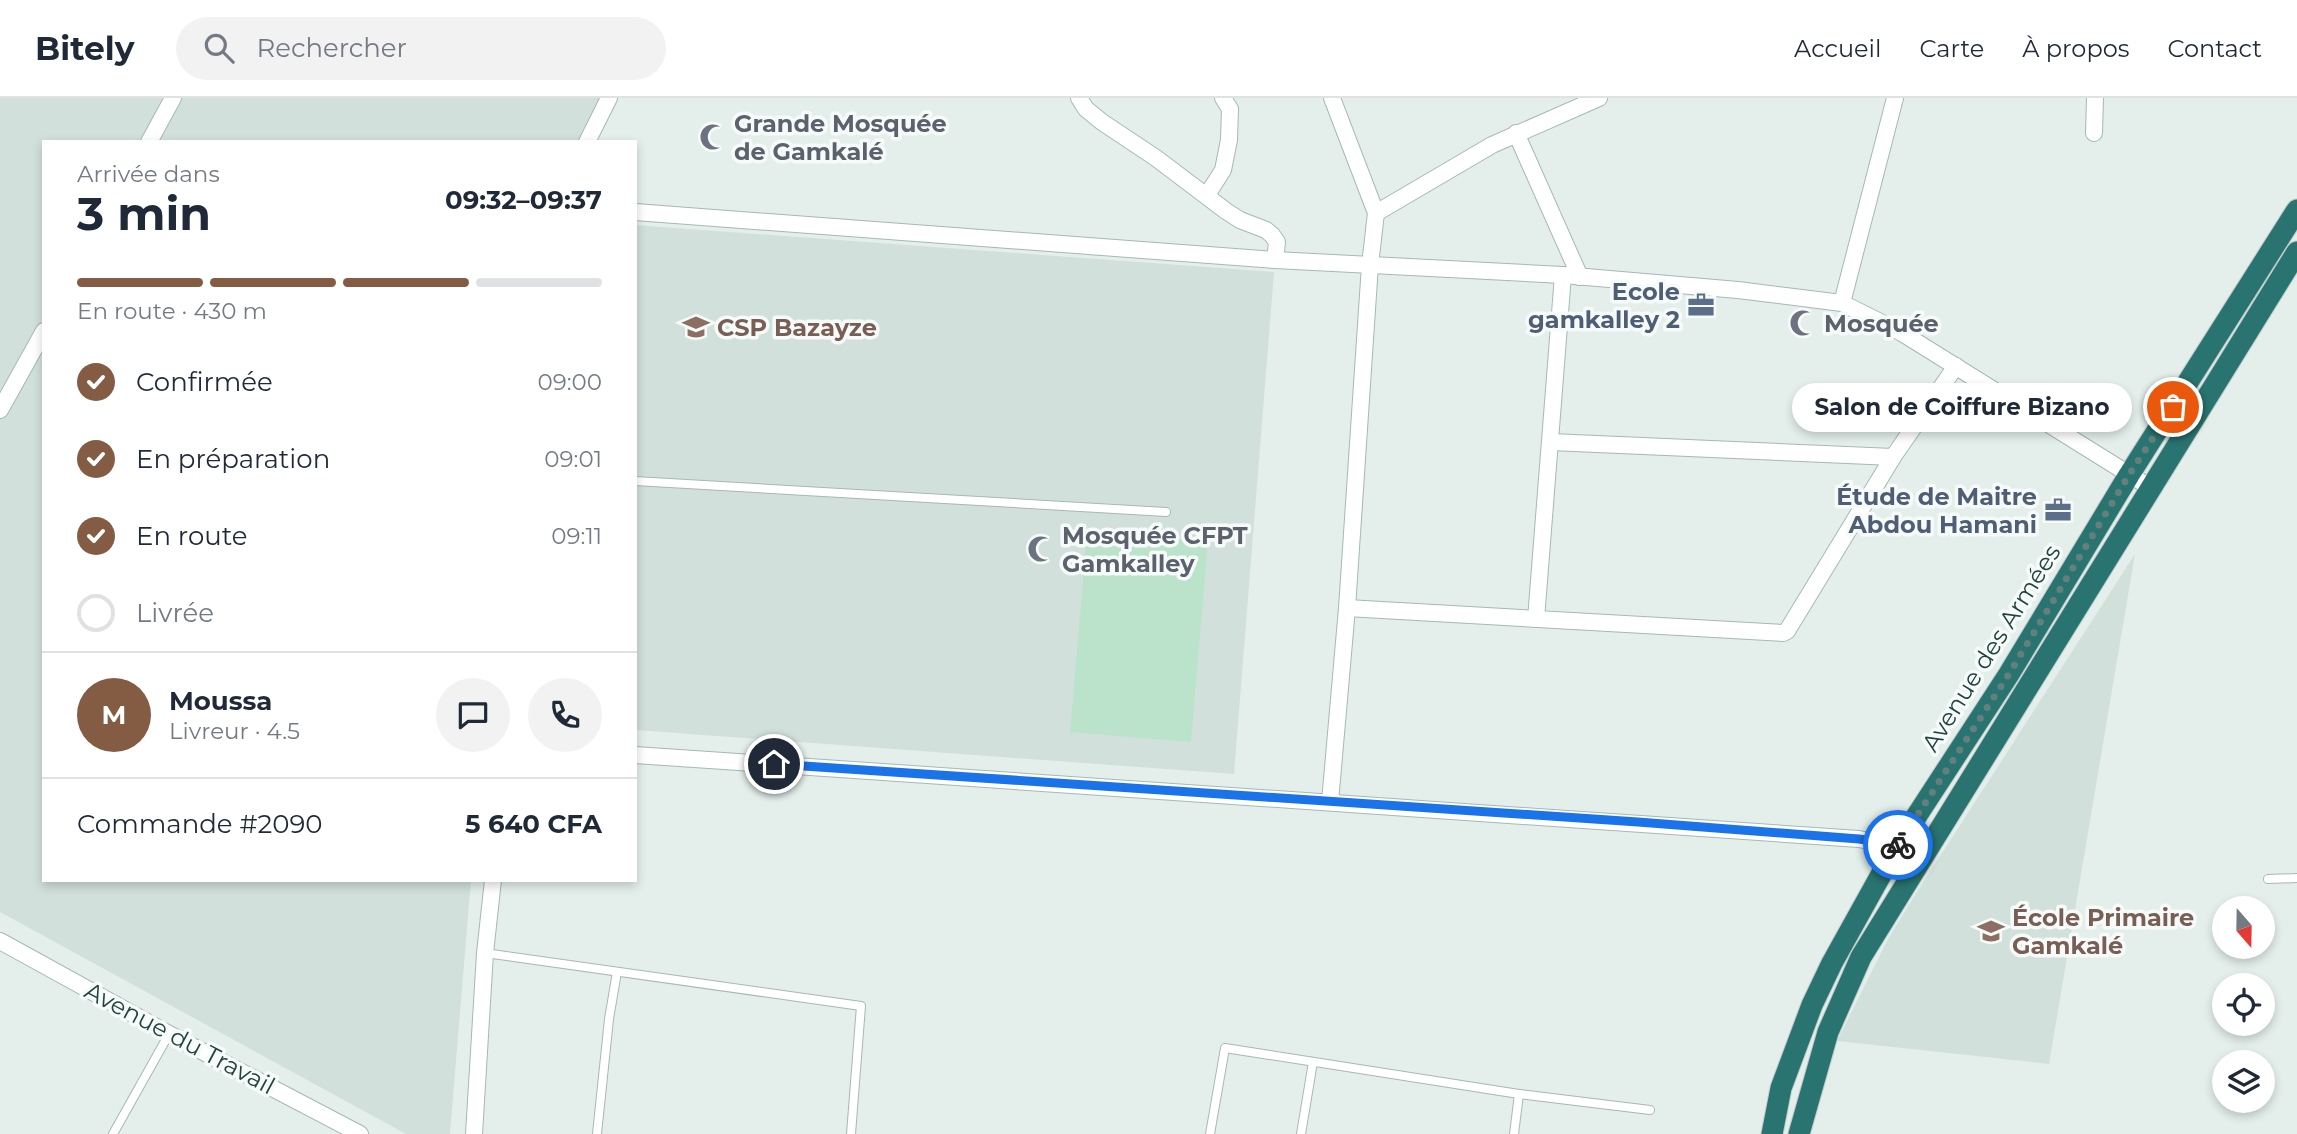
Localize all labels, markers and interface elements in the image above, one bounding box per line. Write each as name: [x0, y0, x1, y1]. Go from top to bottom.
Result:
search box: [176, 17, 666, 80]
text: Bitely: [35, 28, 134, 68]
icon: search: [200, 29, 238, 67]
text: Rechercher: [256, 32, 407, 64]
text: Accueil: [1794, 34, 1881, 63]
text: Carte: [1919, 34, 1984, 63]
text: À propos: [2022, 34, 2129, 63]
text: Contact: [2167, 34, 2262, 63]
place label: Grande Mosquée de Gamkalé: [734, 109, 947, 166]
mosque icon: Grande Mosquée de Gamkalé: [698, 122, 728, 152]
text: Arrivée dans: [77, 160, 220, 188]
text: 09:32–09:37: [445, 184, 602, 216]
text: 3 min: [77, 185, 211, 242]
place label: Ecole gamkalley 2: [1528, 277, 1680, 334]
office icon: Ecole gamkalley 2: [1686, 290, 1716, 320]
text: En route · 430 m: [77, 297, 267, 325]
mosque icon: Mosquée: [1788, 308, 1818, 338]
place label: Mosquée: [1824, 309, 1939, 338]
school or university icon: CSP Bazayze: [681, 312, 711, 342]
place label: CSP Bazayze: [717, 313, 877, 342]
icon: check: [77, 363, 115, 401]
text: Confirmée: [136, 366, 273, 398]
text: 09:00: [537, 368, 602, 396]
pin: [2143, 377, 2203, 437]
callout: Salon de Coiffure Bizano: [1792, 382, 2131, 432]
icon: bag: [2154, 388, 2192, 426]
text: Salon de Coiffure Bizano: [1814, 393, 2110, 421]
icon: check: [77, 440, 115, 478]
text: En préparation: [136, 443, 330, 475]
text: 09:01: [544, 445, 602, 473]
place label: Étude de Maitre Abdou Hamani: [1836, 482, 2037, 539]
office icon: Étude de Maitre Abdou Hamani: [2043, 495, 2073, 525]
icon: check: [77, 517, 115, 555]
text: En route: [136, 520, 247, 552]
place label: Mosquée CFPT Gamkalley: [1062, 521, 1248, 578]
text: 09:11: [551, 522, 602, 550]
mosque icon: Mosquée CFPT Gamkalley: [1026, 534, 1056, 564]
street label: Avenue des Armées: [1916, 539, 2066, 757]
text: Livrée: [136, 597, 214, 629]
button: chat: [436, 678, 510, 752]
button: phone: [528, 678, 602, 752]
text: Moussa: [169, 685, 272, 717]
text: M: [102, 699, 126, 731]
text: Livreur · 4.5: [169, 717, 300, 745]
pin: [744, 734, 804, 794]
icon: home: [755, 745, 793, 783]
text: Commande #2090: [77, 808, 322, 840]
text: 5 640 CFA: [465, 808, 602, 840]
courier: [1863, 810, 1933, 880]
icon: bike: [1879, 826, 1917, 864]
north arrow: [2212, 896, 2275, 959]
map controls: [2212, 896, 2275, 1113]
place label: École Primaire Gamkalé: [2012, 903, 2194, 960]
school or university icon: École Primaire Gamkalé: [1976, 916, 2006, 946]
button: locate: [2212, 973, 2275, 1036]
street label: Avenue du Travail: [80, 976, 280, 1100]
button: layers: [2212, 1050, 2275, 1113]

